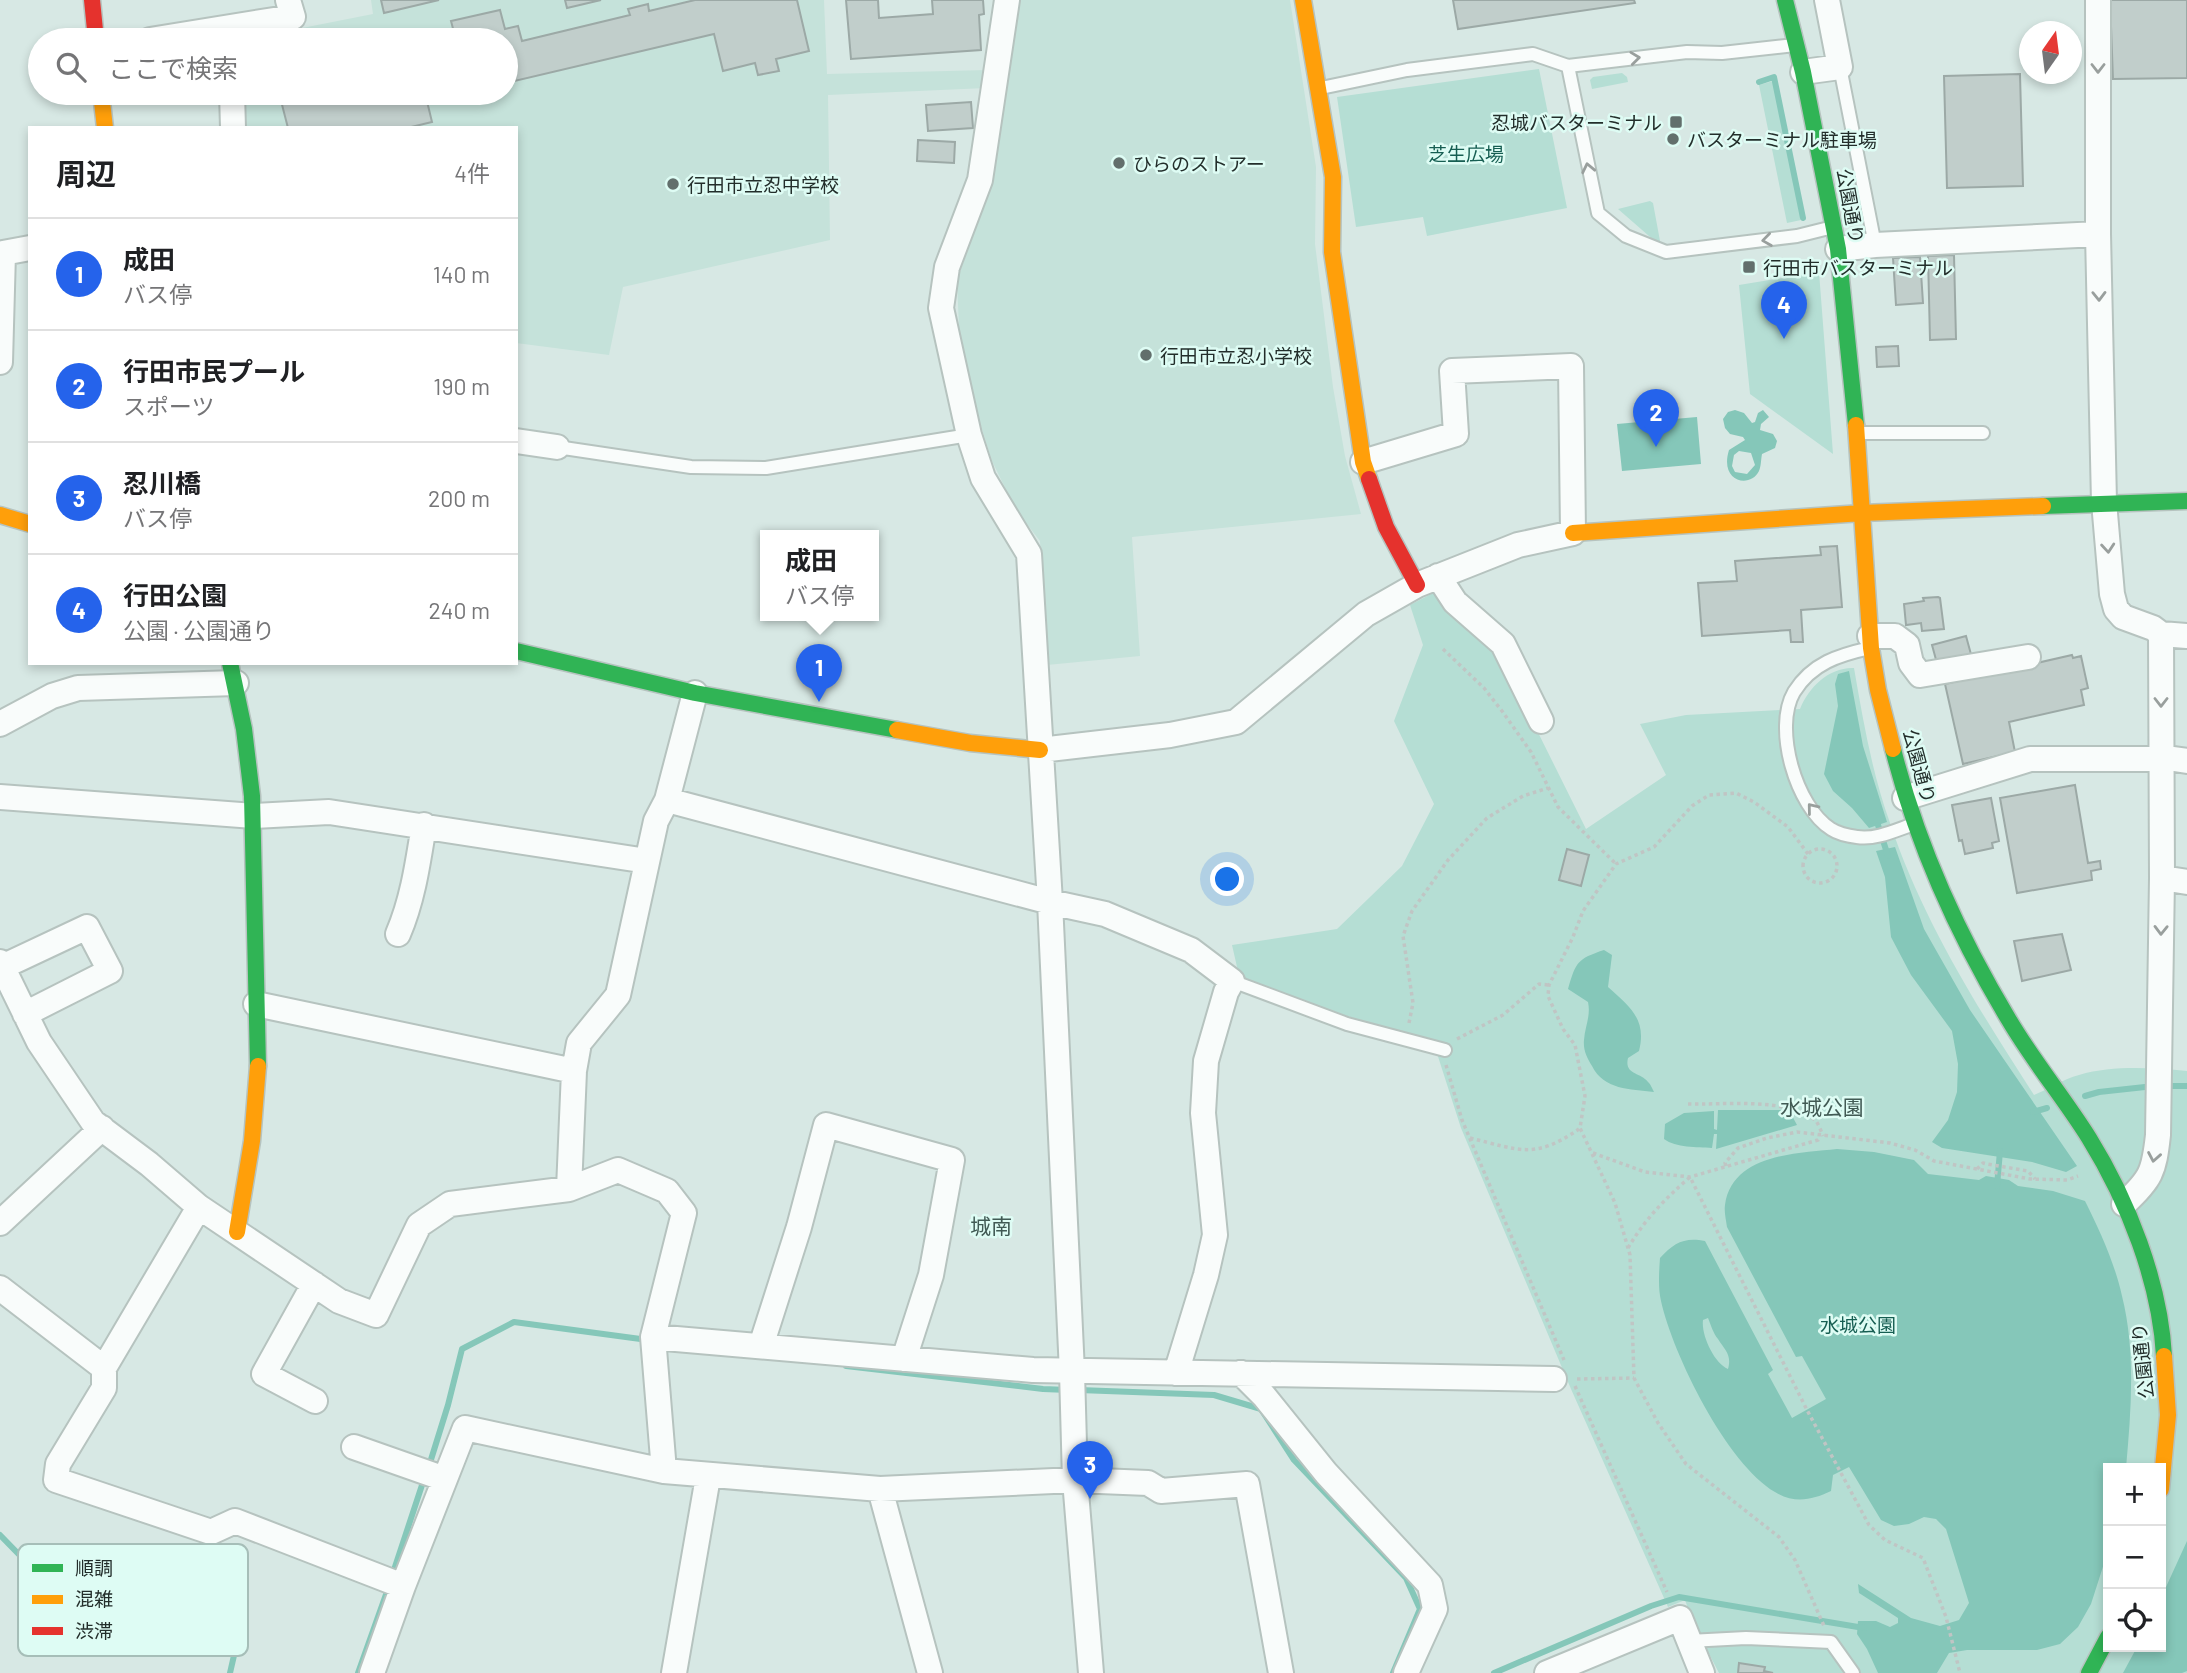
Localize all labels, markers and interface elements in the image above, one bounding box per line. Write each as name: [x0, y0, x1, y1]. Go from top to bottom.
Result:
north arrow: [2019, 21, 2082, 84]
search box: [28, 28, 518, 105]
icon: search: [52, 48, 90, 86]
one-way arrow: [1630, 51, 1641, 66]
text: ここで検索: [108, 52, 238, 83]
one-way arrow: [2090, 63, 2106, 74]
place label: 忍城バスターミナル: [1491, 111, 1662, 134]
marker: 忍城バスターミナル: [1668, 114, 1684, 130]
place label: バスターミナル駐車場: [1687, 128, 1877, 151]
marker: バスターミナル駐車場: [1665, 131, 1681, 147]
park label: 芝生広場: [1428, 142, 1504, 165]
place label: ひらのストアー: [1133, 152, 1265, 175]
text: 周辺: [56, 155, 116, 191]
marker: ひらのストアー: [1111, 155, 1127, 171]
text: 4件: [454, 159, 490, 187]
one-way arrow: [1582, 162, 1597, 174]
street label: 公園通り: [1833, 167, 1869, 245]
place label: 行田市立忍中学校: [687, 173, 839, 196]
marker: 行田市立忍中学校: [665, 176, 681, 192]
one-way arrow: [1761, 232, 1773, 247]
text: 成田: [123, 243, 175, 274]
place label: 行田市バスターミナル: [1763, 256, 1953, 279]
marker: 行田市バスターミナル: [1741, 259, 1757, 275]
text: 1: [75, 260, 83, 288]
text: 140 m: [433, 260, 490, 288]
text: バス停: [123, 280, 192, 308]
pin: 4: [1761, 281, 1807, 339]
one-way arrow: [2091, 291, 2107, 301]
place label: 行田市立忍小学校: [1160, 344, 1312, 367]
marker: 行田市立忍小学校: [1138, 347, 1154, 363]
text: 行田市民プール: [123, 355, 305, 386]
text: 2: [73, 372, 85, 400]
text: 190 m: [433, 372, 490, 400]
pin: 2: [1633, 389, 1679, 447]
text: スポーツ: [123, 392, 215, 420]
text: 忍川橋: [123, 467, 201, 498]
text: 3: [73, 484, 85, 512]
text: 200 m: [428, 484, 490, 512]
text: バス停: [123, 504, 192, 532]
popup: [760, 530, 879, 621]
one-way arrow: [2100, 542, 2115, 553]
text: 成田: [785, 544, 837, 575]
text: 行田公園: [123, 579, 227, 610]
text: バス停: [785, 581, 854, 609]
text: 4: [72, 596, 86, 624]
text: 240 m: [428, 596, 490, 624]
text: 公園 · 公園通り: [123, 616, 275, 644]
pin: 1: [796, 644, 842, 702]
one-way arrow: [2153, 698, 2169, 708]
street label: 公園通り: [1899, 726, 1941, 806]
one-way arrow: [1808, 804, 1820, 817]
your location: [1210, 862, 1244, 896]
one-way arrow: [2154, 925, 2169, 936]
district label: 水城公園: [1780, 1094, 1864, 1119]
one-way arrow: [2148, 1151, 2163, 1163]
district label: 城南: [970, 1213, 1012, 1238]
park label: 水城公園: [1820, 1313, 1896, 1336]
street label: 公園通り: [2127, 1322, 2157, 1400]
pin: 3: [1067, 1441, 1113, 1499]
map controls: [2103, 1463, 2166, 1652]
button: +: [2103, 1463, 2166, 1526]
button: −: [2103, 1526, 2166, 1589]
legend: [18, 1544, 248, 1656]
text: 順調: [75, 1556, 113, 1579]
text: 混雑: [75, 1587, 113, 1610]
button: locate: [2103, 1589, 2166, 1652]
text: 渋滞: [75, 1619, 113, 1642]

